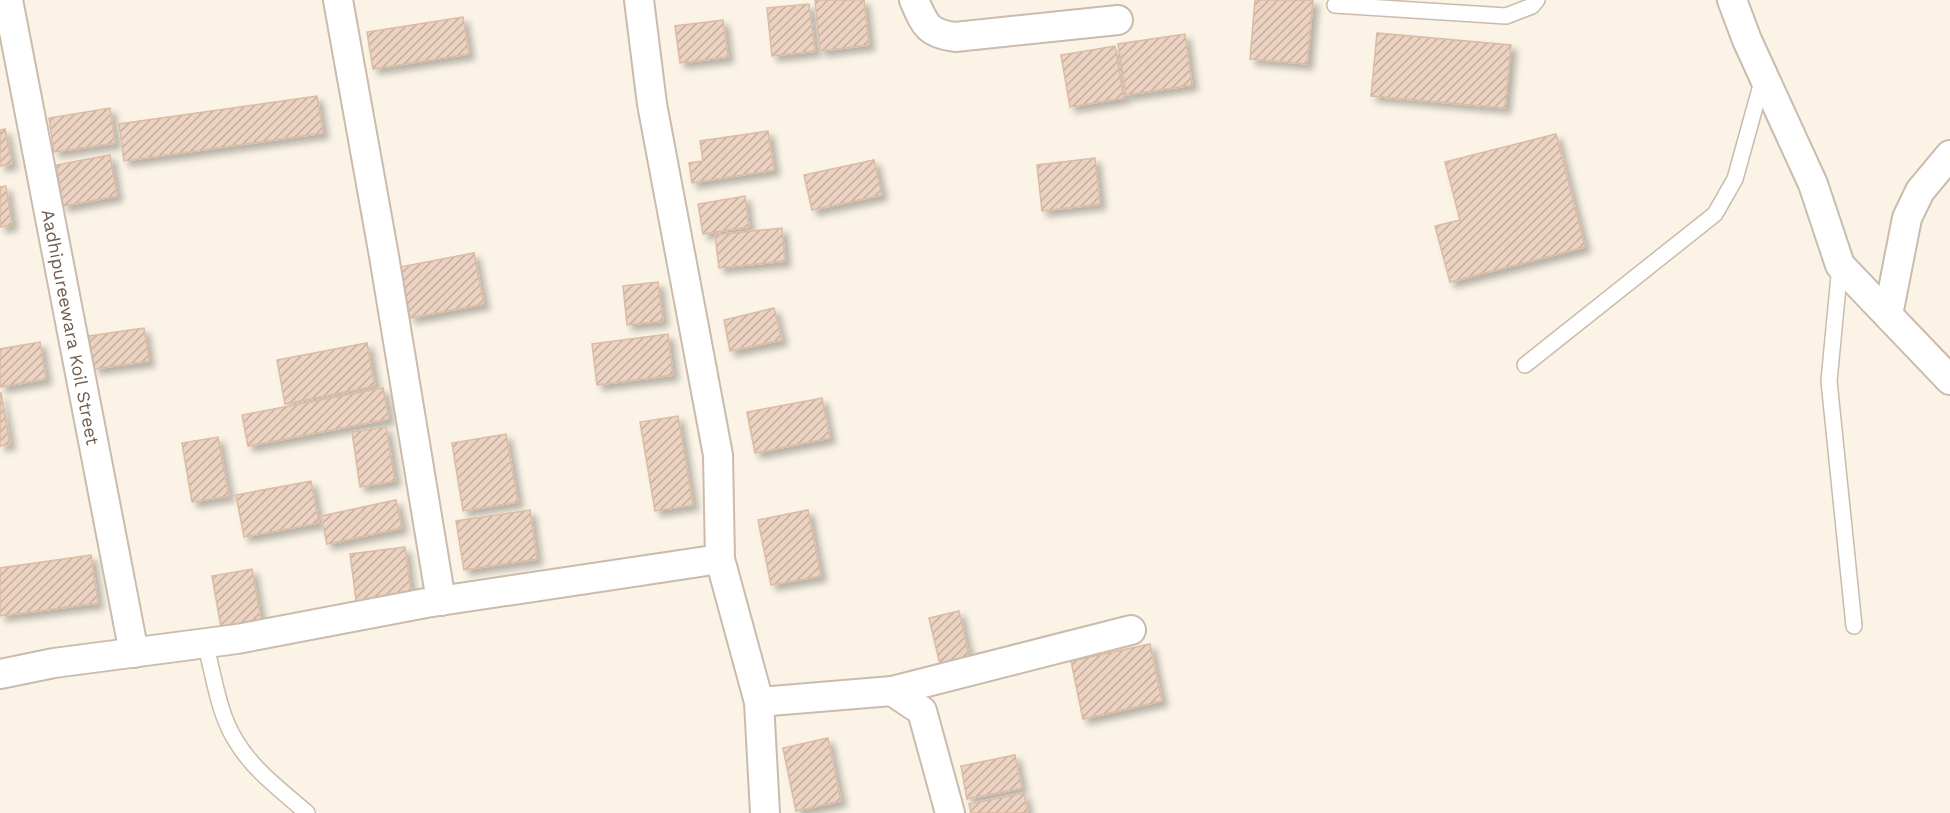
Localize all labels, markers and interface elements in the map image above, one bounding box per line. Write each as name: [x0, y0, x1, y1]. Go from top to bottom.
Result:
street label: Aadhipureewara Koil Street: [38, 207, 104, 447]

